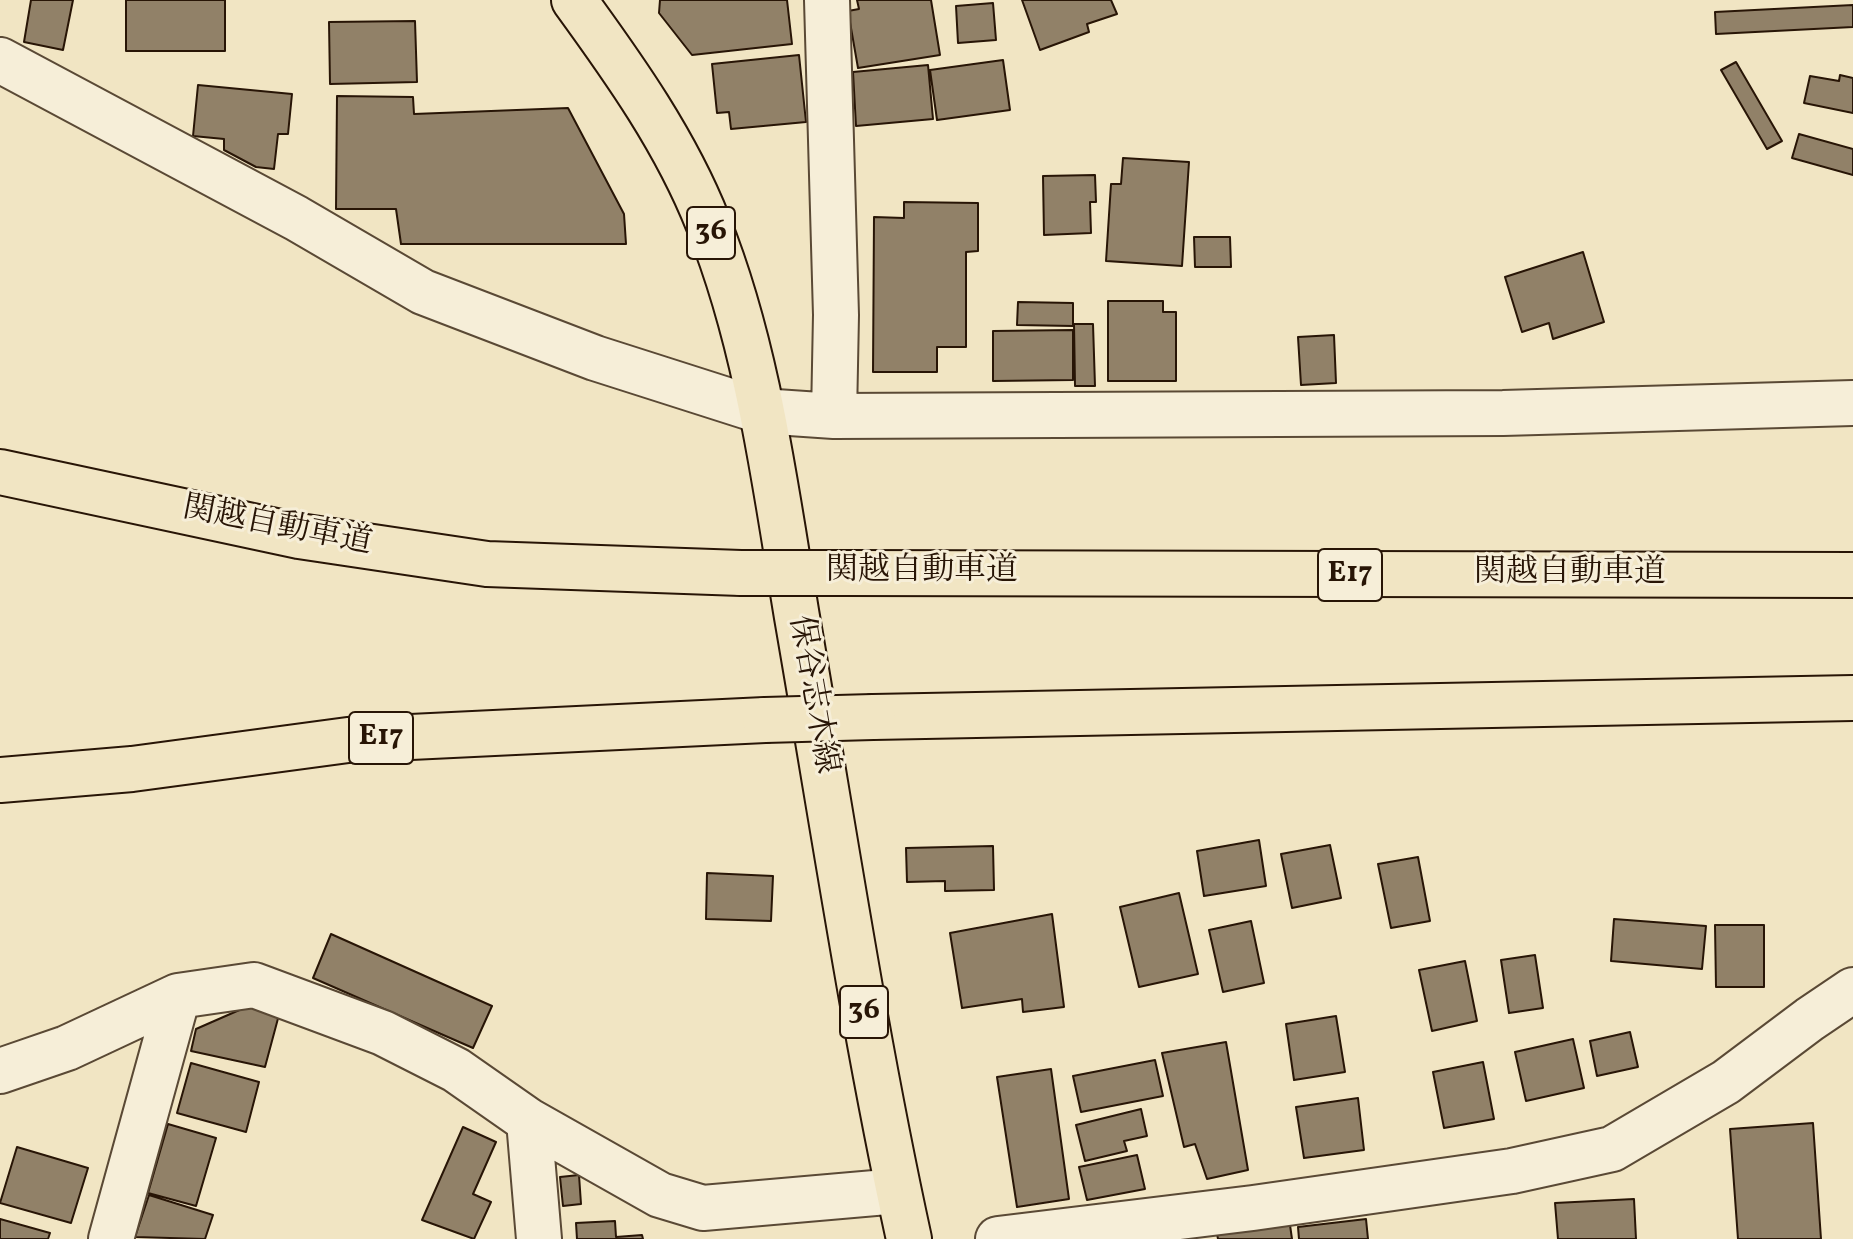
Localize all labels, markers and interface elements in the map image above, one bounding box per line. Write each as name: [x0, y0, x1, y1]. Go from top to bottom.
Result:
road number: 36: [687, 207, 735, 259]
street label: 関越自動車道: [179, 491, 375, 565]
road number: E17: [1318, 549, 1382, 601]
street label: 関越自動車道: [826, 554, 1018, 592]
street label: 関越自動車道: [1474, 556, 1666, 594]
street label: 保谷志木線: [778, 613, 844, 777]
road number: E17: [349, 712, 413, 764]
road number: 36: [840, 986, 888, 1038]

